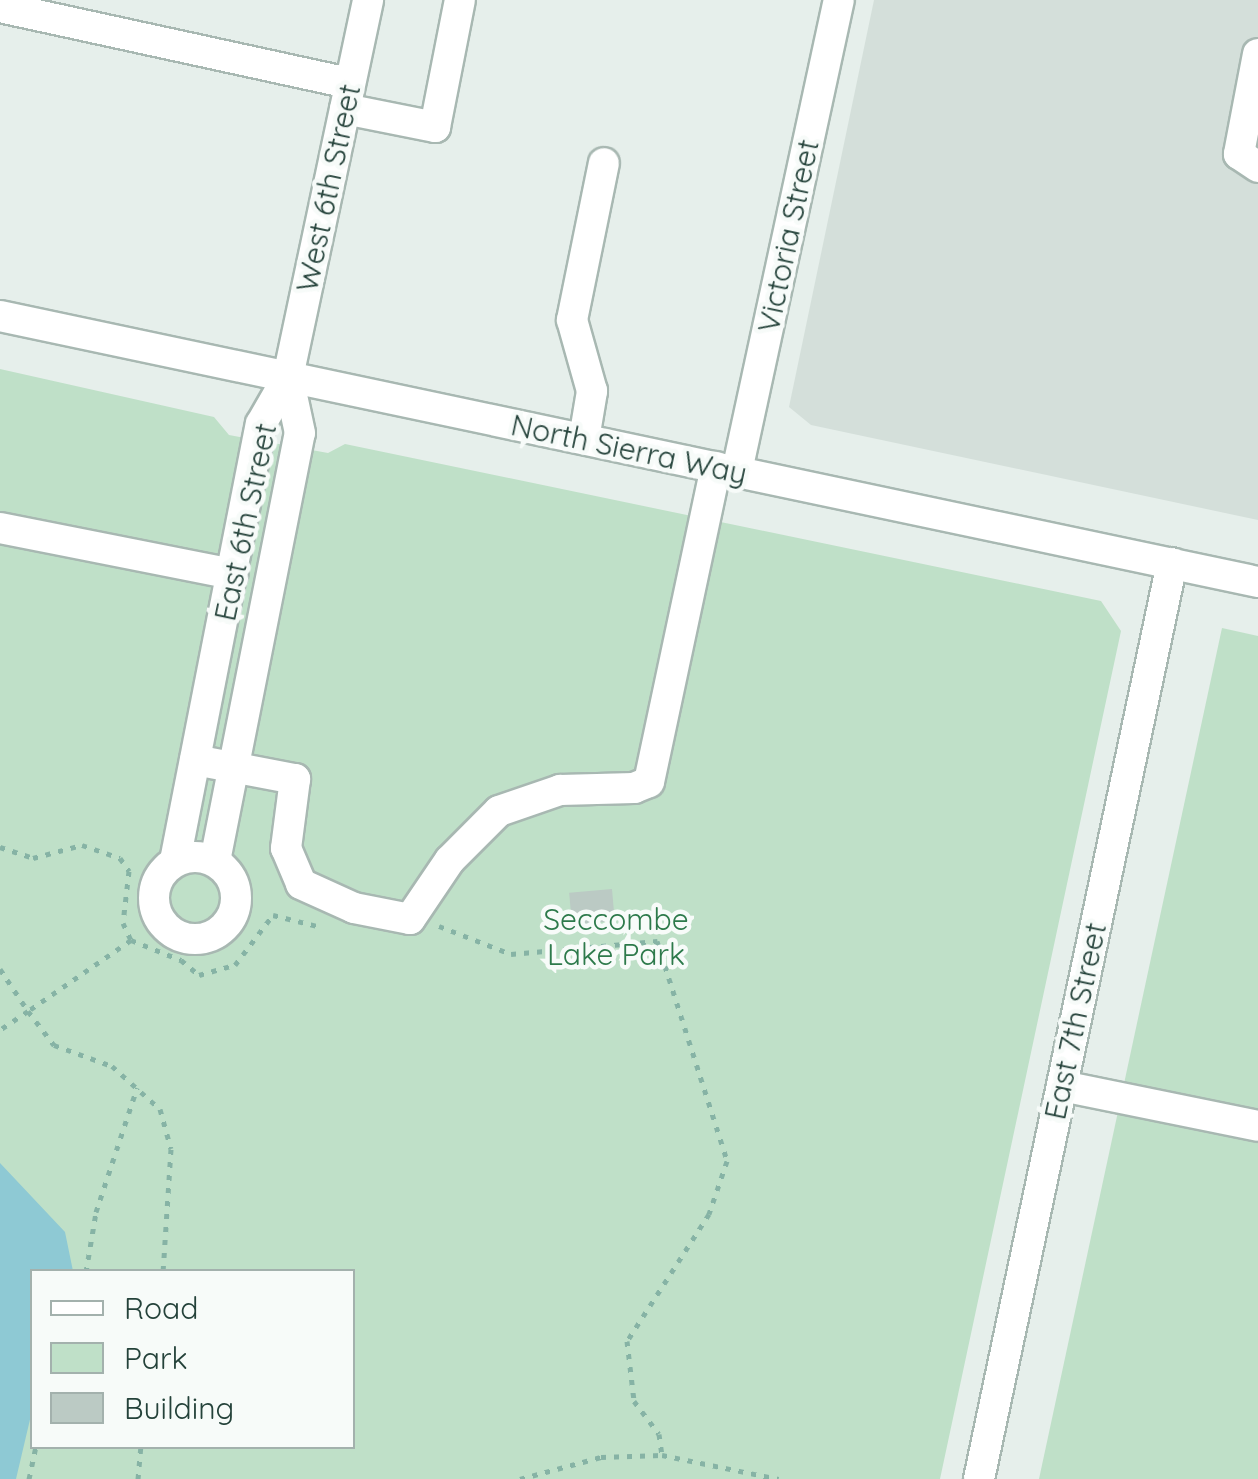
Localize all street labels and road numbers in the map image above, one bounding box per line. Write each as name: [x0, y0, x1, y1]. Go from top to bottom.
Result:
street label: West 6th Street: [288, 81, 368, 295]
street label: Victoria Street: [750, 136, 826, 336]
street label: North Sierra Way: [508, 406, 750, 492]
street label: East 6th Street: [206, 420, 284, 624]
street label: East 7th Street: [1037, 919, 1113, 1123]

